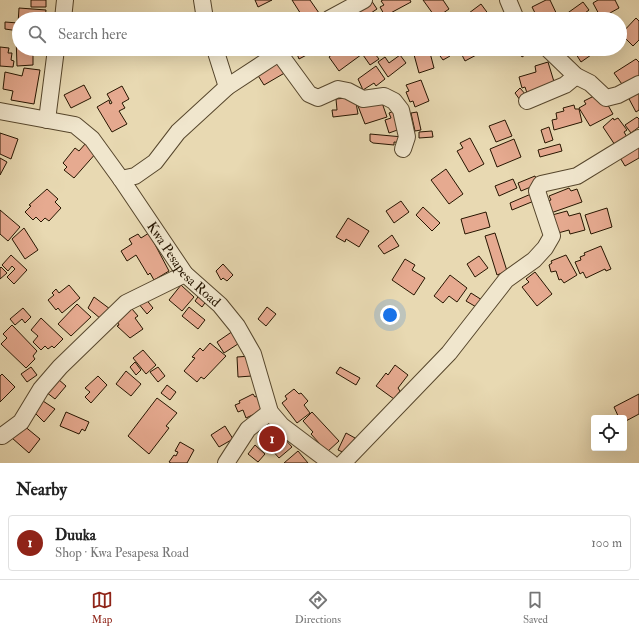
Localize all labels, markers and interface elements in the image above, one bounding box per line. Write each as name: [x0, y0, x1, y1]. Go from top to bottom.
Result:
search box: [12, 12, 627, 56]
icon: search: [26, 23, 48, 45]
text: Search here: [58, 25, 127, 44]
street label: Kwa Pesapesa Road: [143, 218, 224, 311]
your location: [380, 305, 400, 325]
map controls: [591, 415, 627, 451]
button: locate: [591, 415, 627, 451]
pin: 1: [259, 424, 285, 454]
text: Nearby: [16, 479, 67, 500]
text: Duuka: [55, 526, 96, 545]
text: 1: [28, 535, 32, 551]
text: 100 m: [591, 535, 622, 551]
text: Shop · Kwa Pesapesa Road: [55, 545, 189, 561]
tab: Map: [91, 589, 113, 626]
tab: Directions: [295, 589, 341, 626]
tab: Saved: [523, 589, 548, 626]

